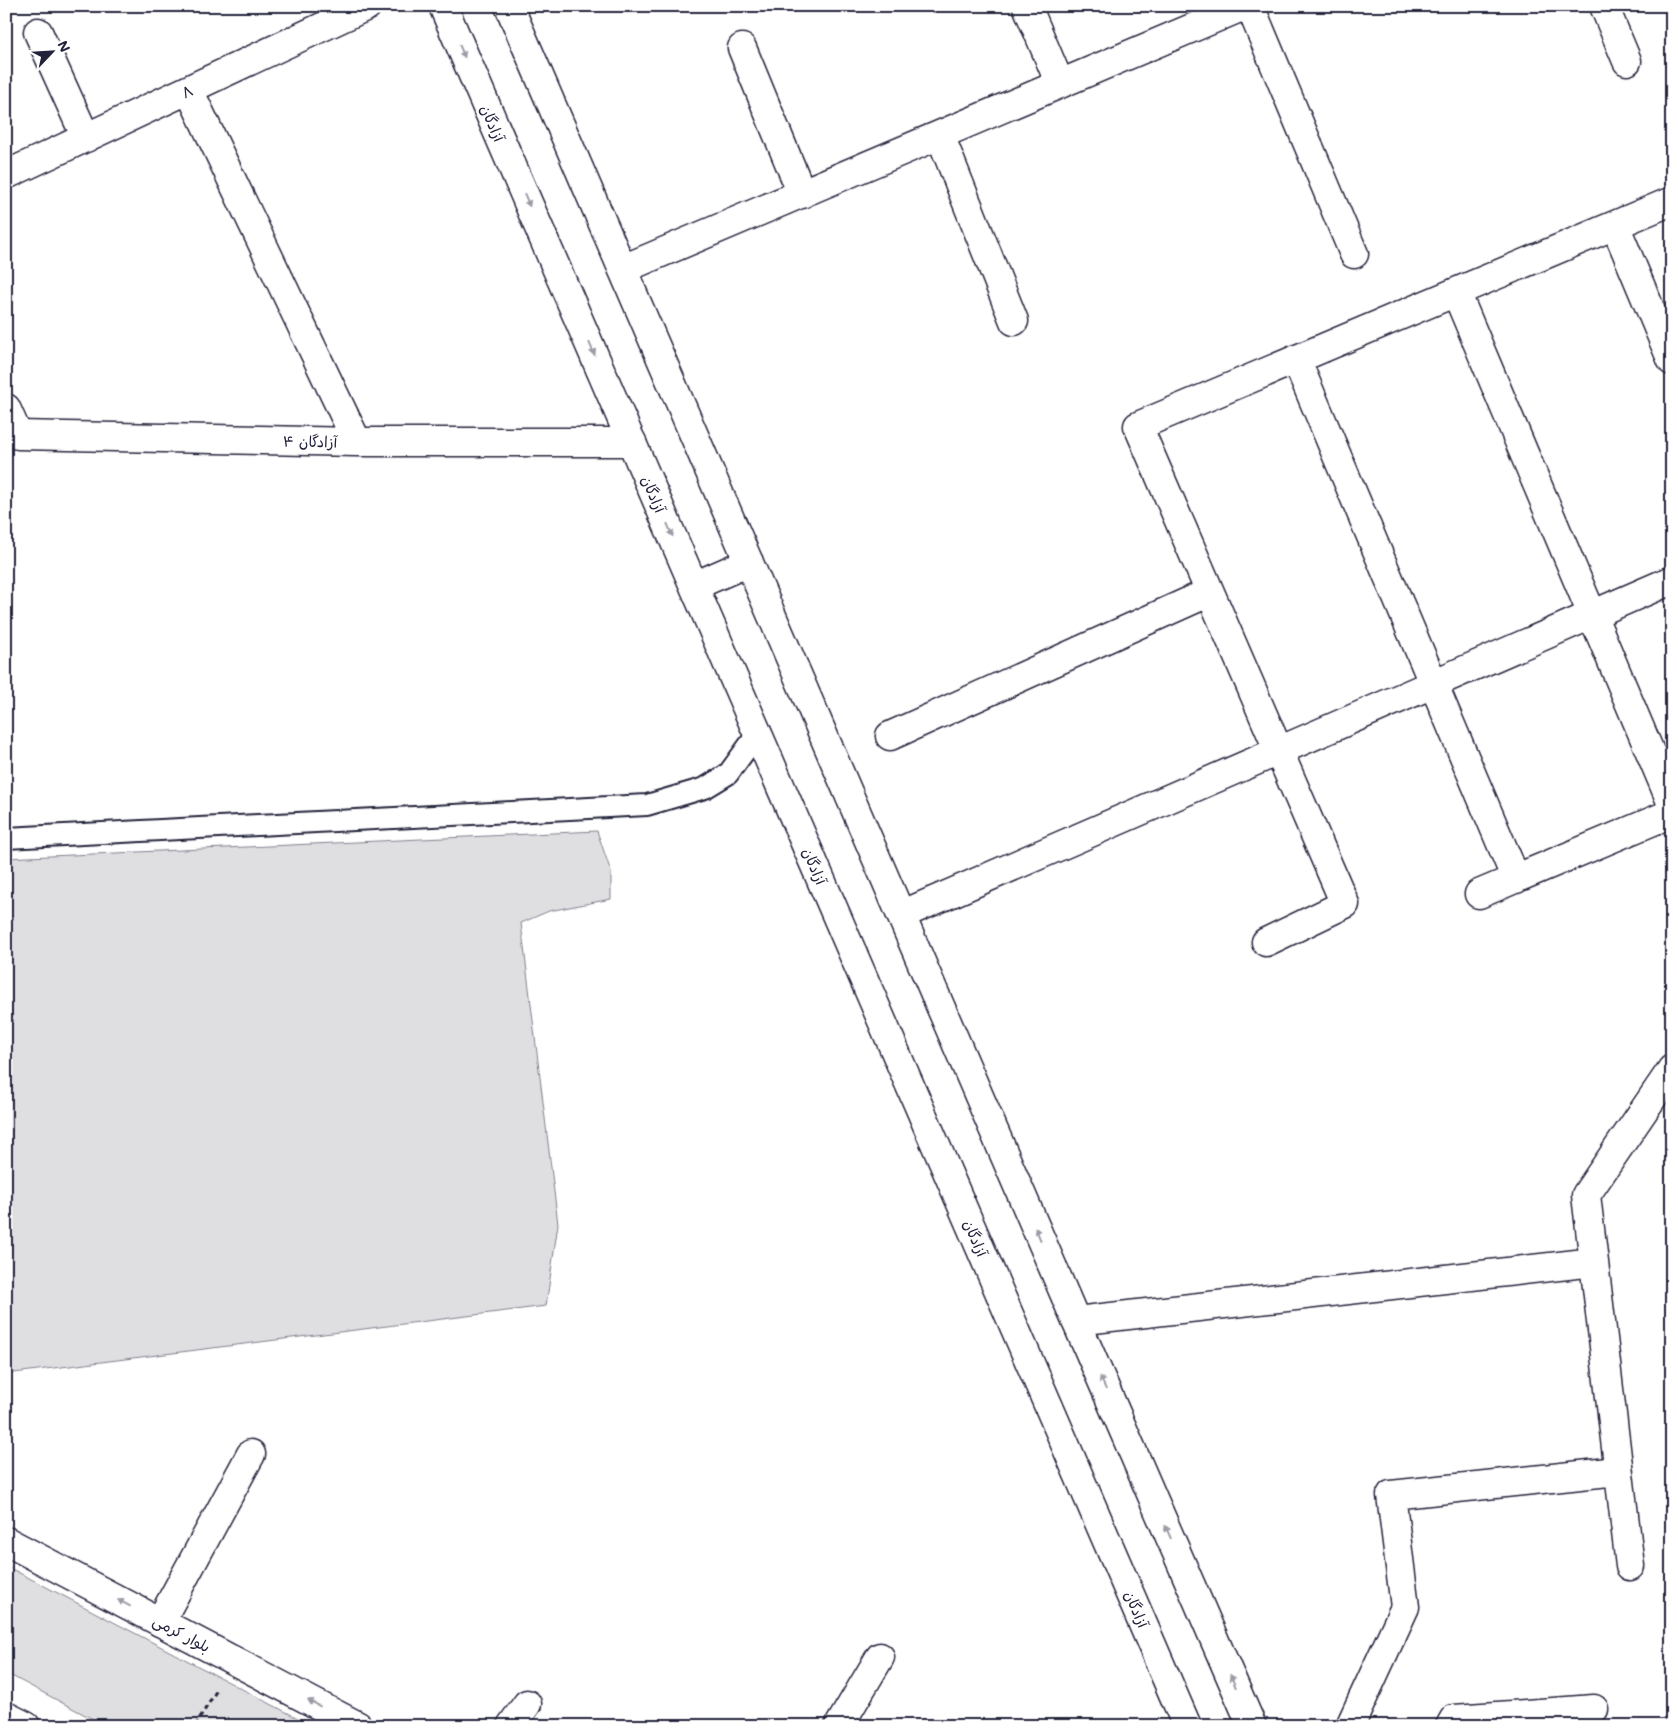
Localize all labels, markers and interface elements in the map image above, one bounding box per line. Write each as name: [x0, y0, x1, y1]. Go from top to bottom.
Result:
north arrow: [28, 28, 78, 78]
text: N: [53, 37, 75, 55]
one-way arrow: [459, 44, 467, 58]
street label: ۸: [178, 80, 196, 102]
street label: آزادگان: [476, 101, 510, 146]
one-way arrow: [523, 193, 531, 207]
one-way arrow: [588, 342, 596, 356]
street label: آزادگان ۴: [283, 431, 339, 451]
street label: آزادگان: [637, 472, 671, 517]
one-way arrow: [667, 523, 675, 537]
street label: آزادگان: [798, 844, 832, 889]
street label: آزادگان: [959, 1216, 993, 1261]
one-way arrow: [1034, 1227, 1042, 1241]
one-way arrow: [1098, 1376, 1106, 1390]
one-way arrow: [1163, 1525, 1171, 1539]
street label: آزادگان: [1120, 1587, 1154, 1632]
one-way arrow: [117, 1599, 131, 1607]
street label: بلوار کرمی: [149, 1610, 214, 1657]
one-way arrow: [1228, 1674, 1236, 1688]
one-way arrow: [307, 1699, 322, 1707]

